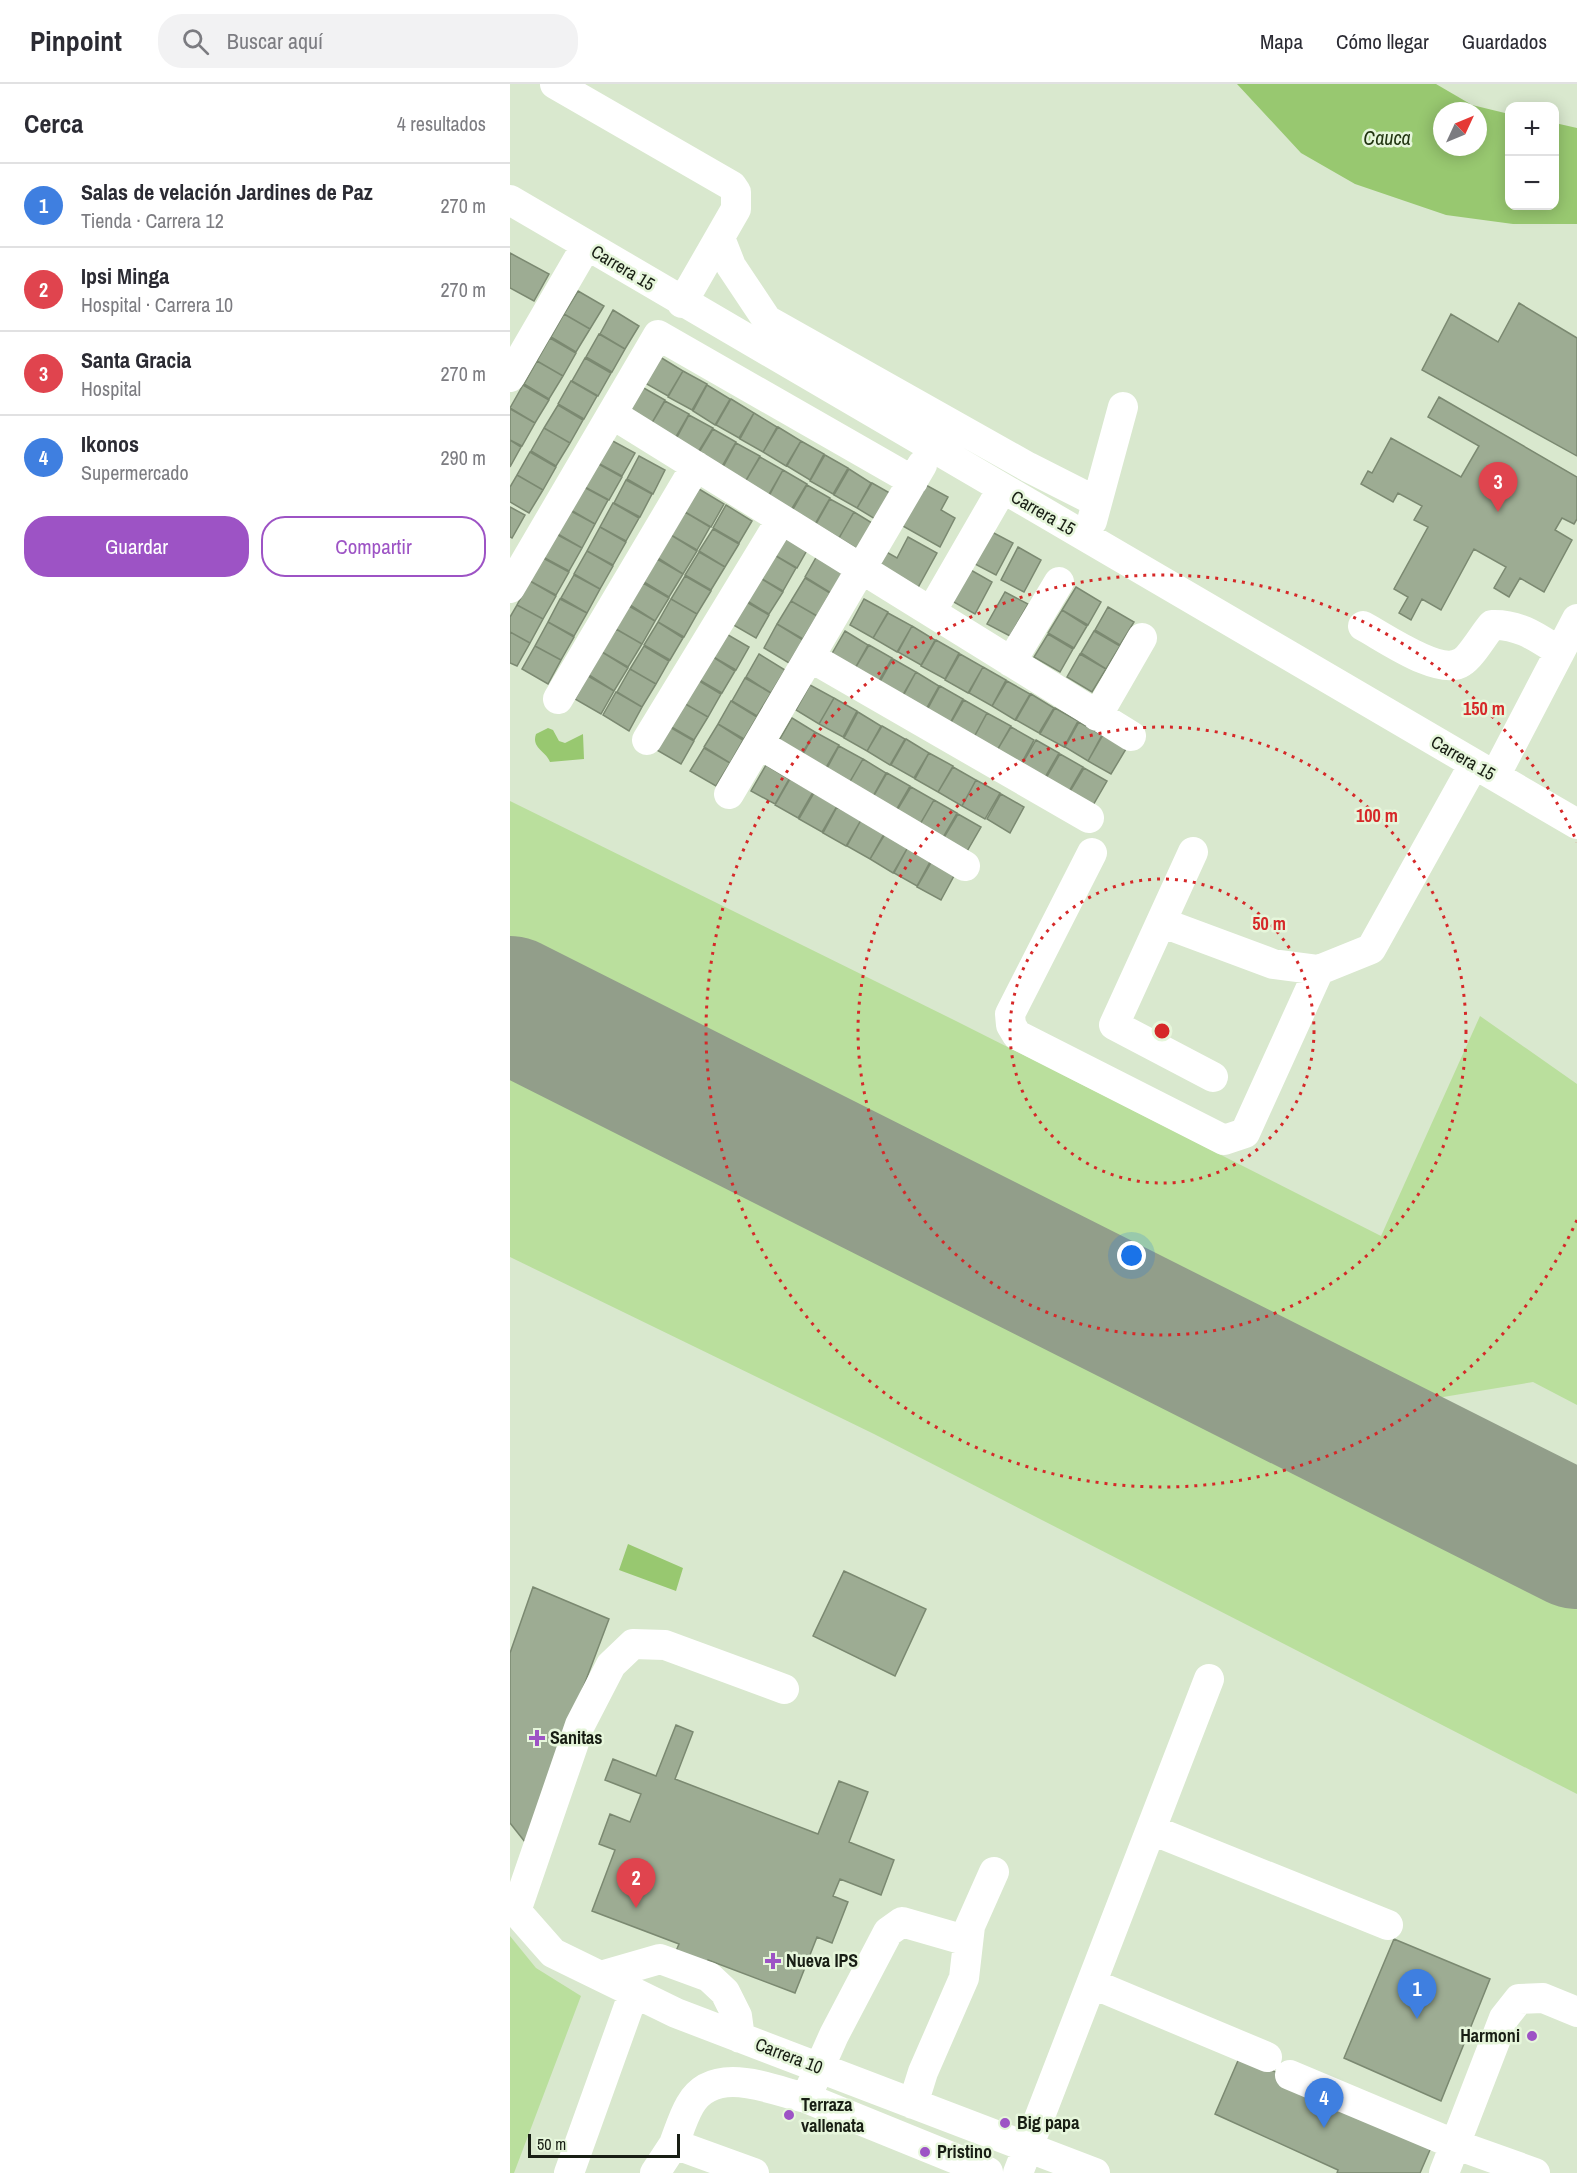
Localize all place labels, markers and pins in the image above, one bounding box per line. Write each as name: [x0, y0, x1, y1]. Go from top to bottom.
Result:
pin: 3: [1478, 462, 1518, 512]
centre of rings: [1152, 1021, 1172, 1041]
place label: Sanitas: [550, 1725, 603, 1750]
marker: Sanitas: [528, 1729, 546, 1747]
pin: 2: [616, 1858, 656, 1908]
place label: Nueva IPS: [786, 1948, 858, 1973]
marker: Nueva IPS: [764, 1952, 782, 1970]
pin: 1: [1398, 1970, 1436, 2019]
place label: Harmoni: [1460, 2023, 1520, 2048]
marker: Harmoni: [1525, 2029, 1539, 2043]
pin: 4: [1304, 2078, 1344, 2128]
place label: Terraza vallenata: [801, 2092, 865, 2138]
marker: Terraza vallenata: [782, 2108, 796, 2122]
place label: Big papa: [1017, 2110, 1080, 2135]
marker: Big papa: [998, 2116, 1012, 2130]
place label: Pristino: [937, 2139, 992, 2164]
marker: Pristino: [918, 2145, 932, 2159]

